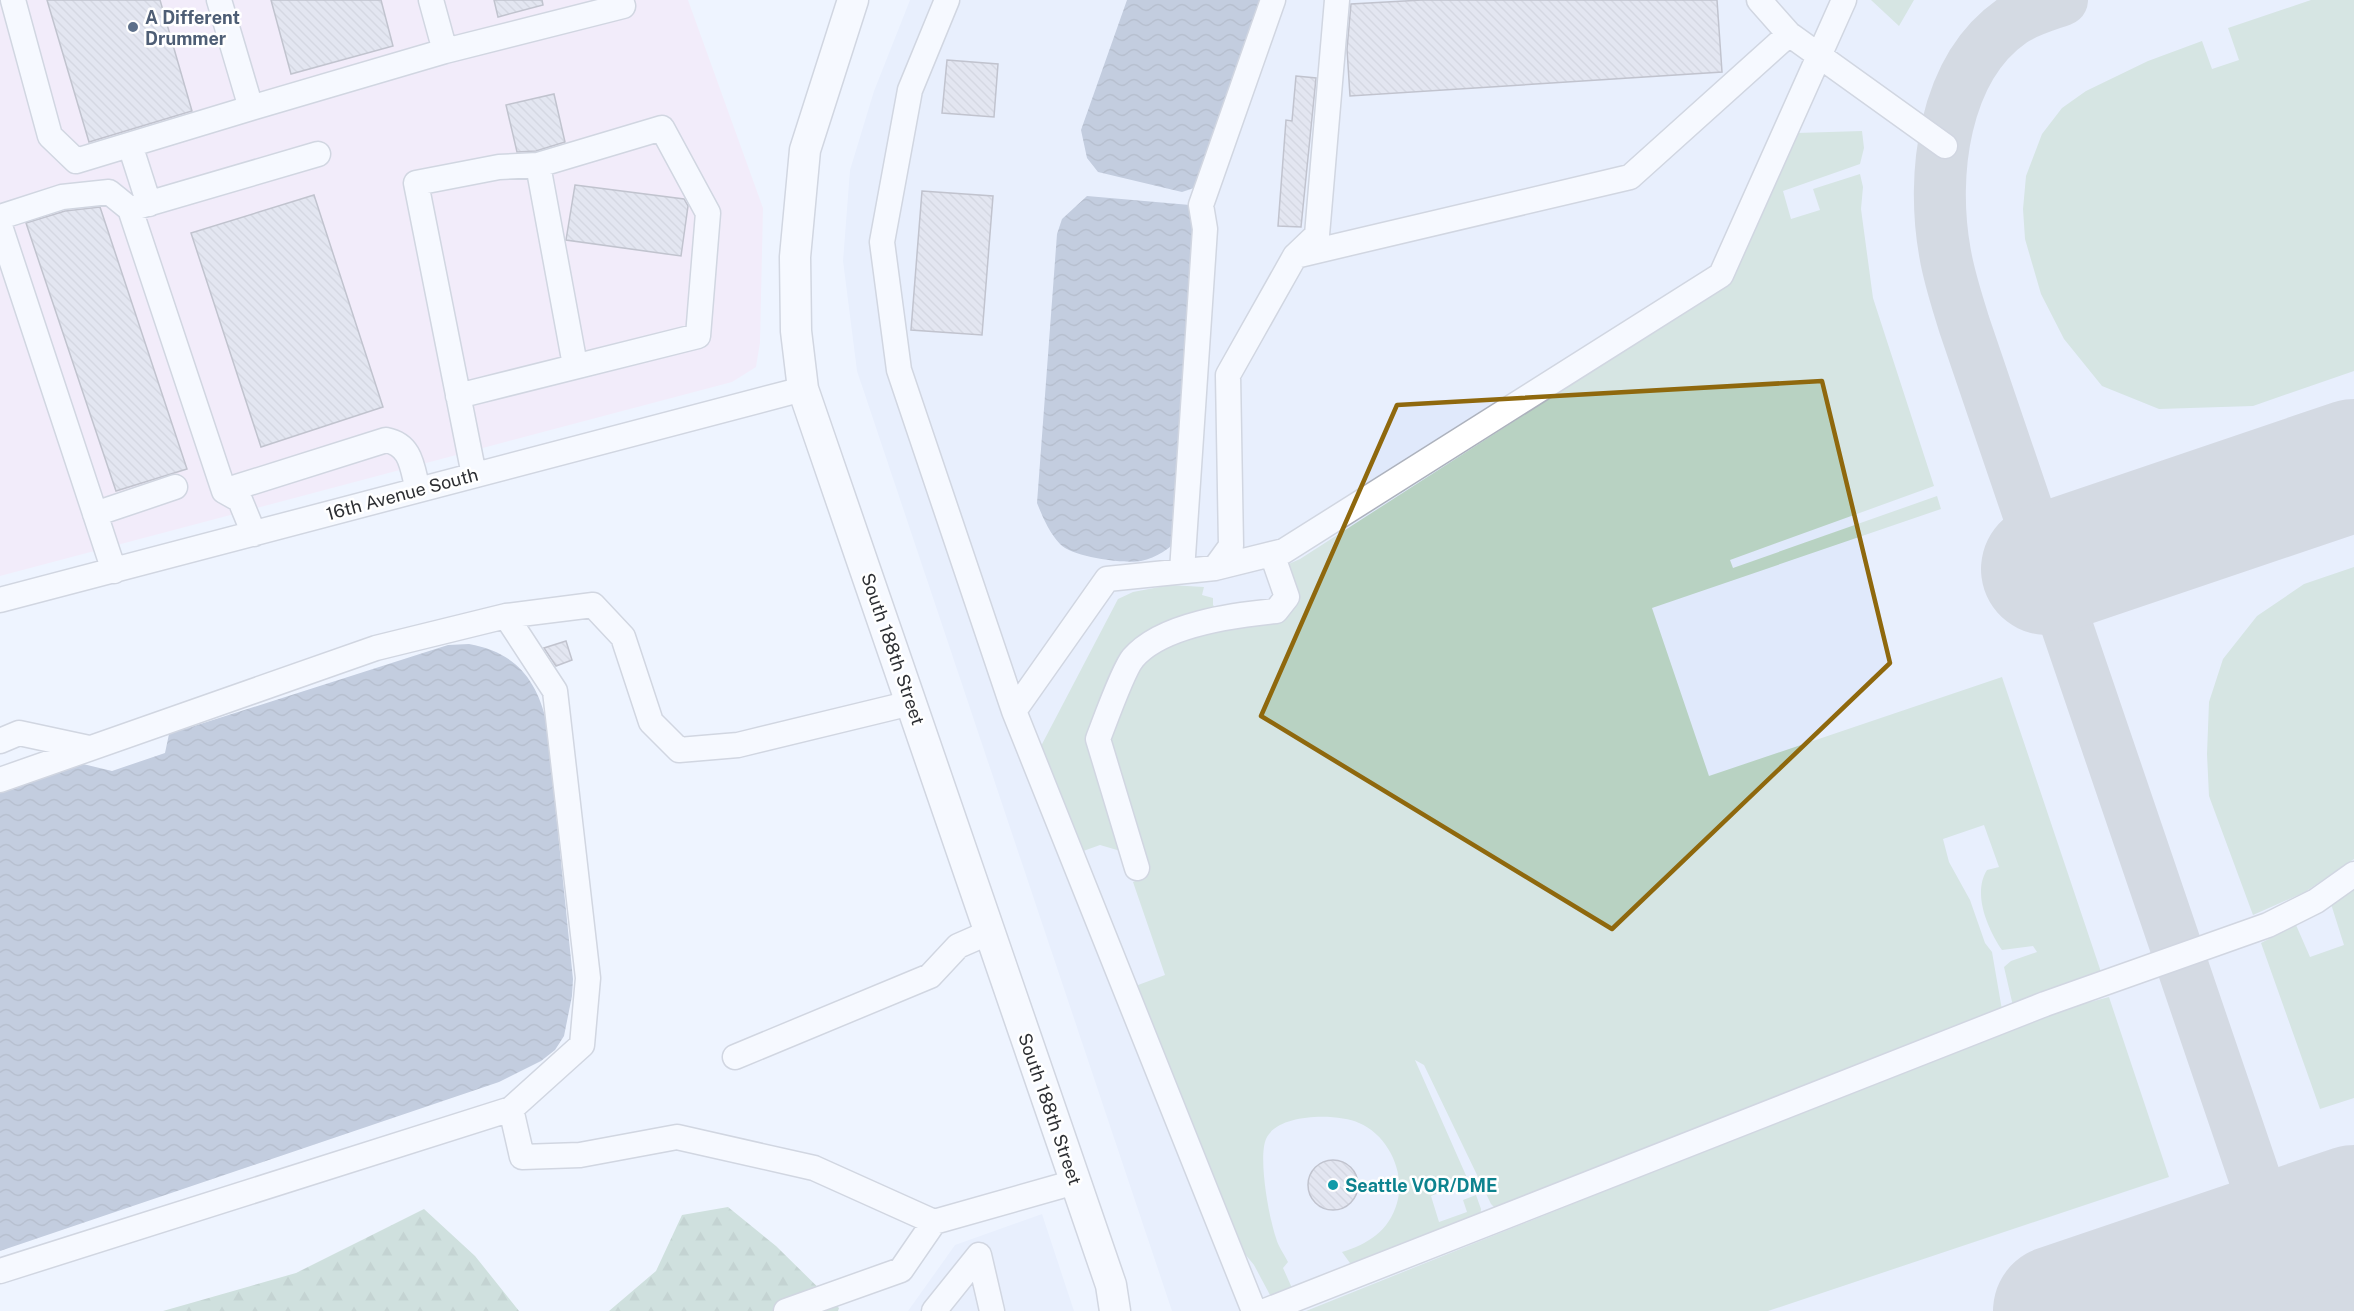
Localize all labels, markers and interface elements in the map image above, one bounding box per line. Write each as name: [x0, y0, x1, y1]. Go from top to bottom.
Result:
place label: A Different Drummer: [145, 7, 240, 49]
marker: A Different Drummer: [126, 20, 140, 34]
street label: 16th Avenue South: [324, 464, 480, 524]
street label: South 188th Street: [857, 570, 929, 728]
street label: South 188th Street: [1014, 1030, 1086, 1188]
place label: Seattle VOR/DME: [1345, 1175, 1497, 1196]
marker: Seattle VOR/DME: [1326, 1178, 1340, 1192]

